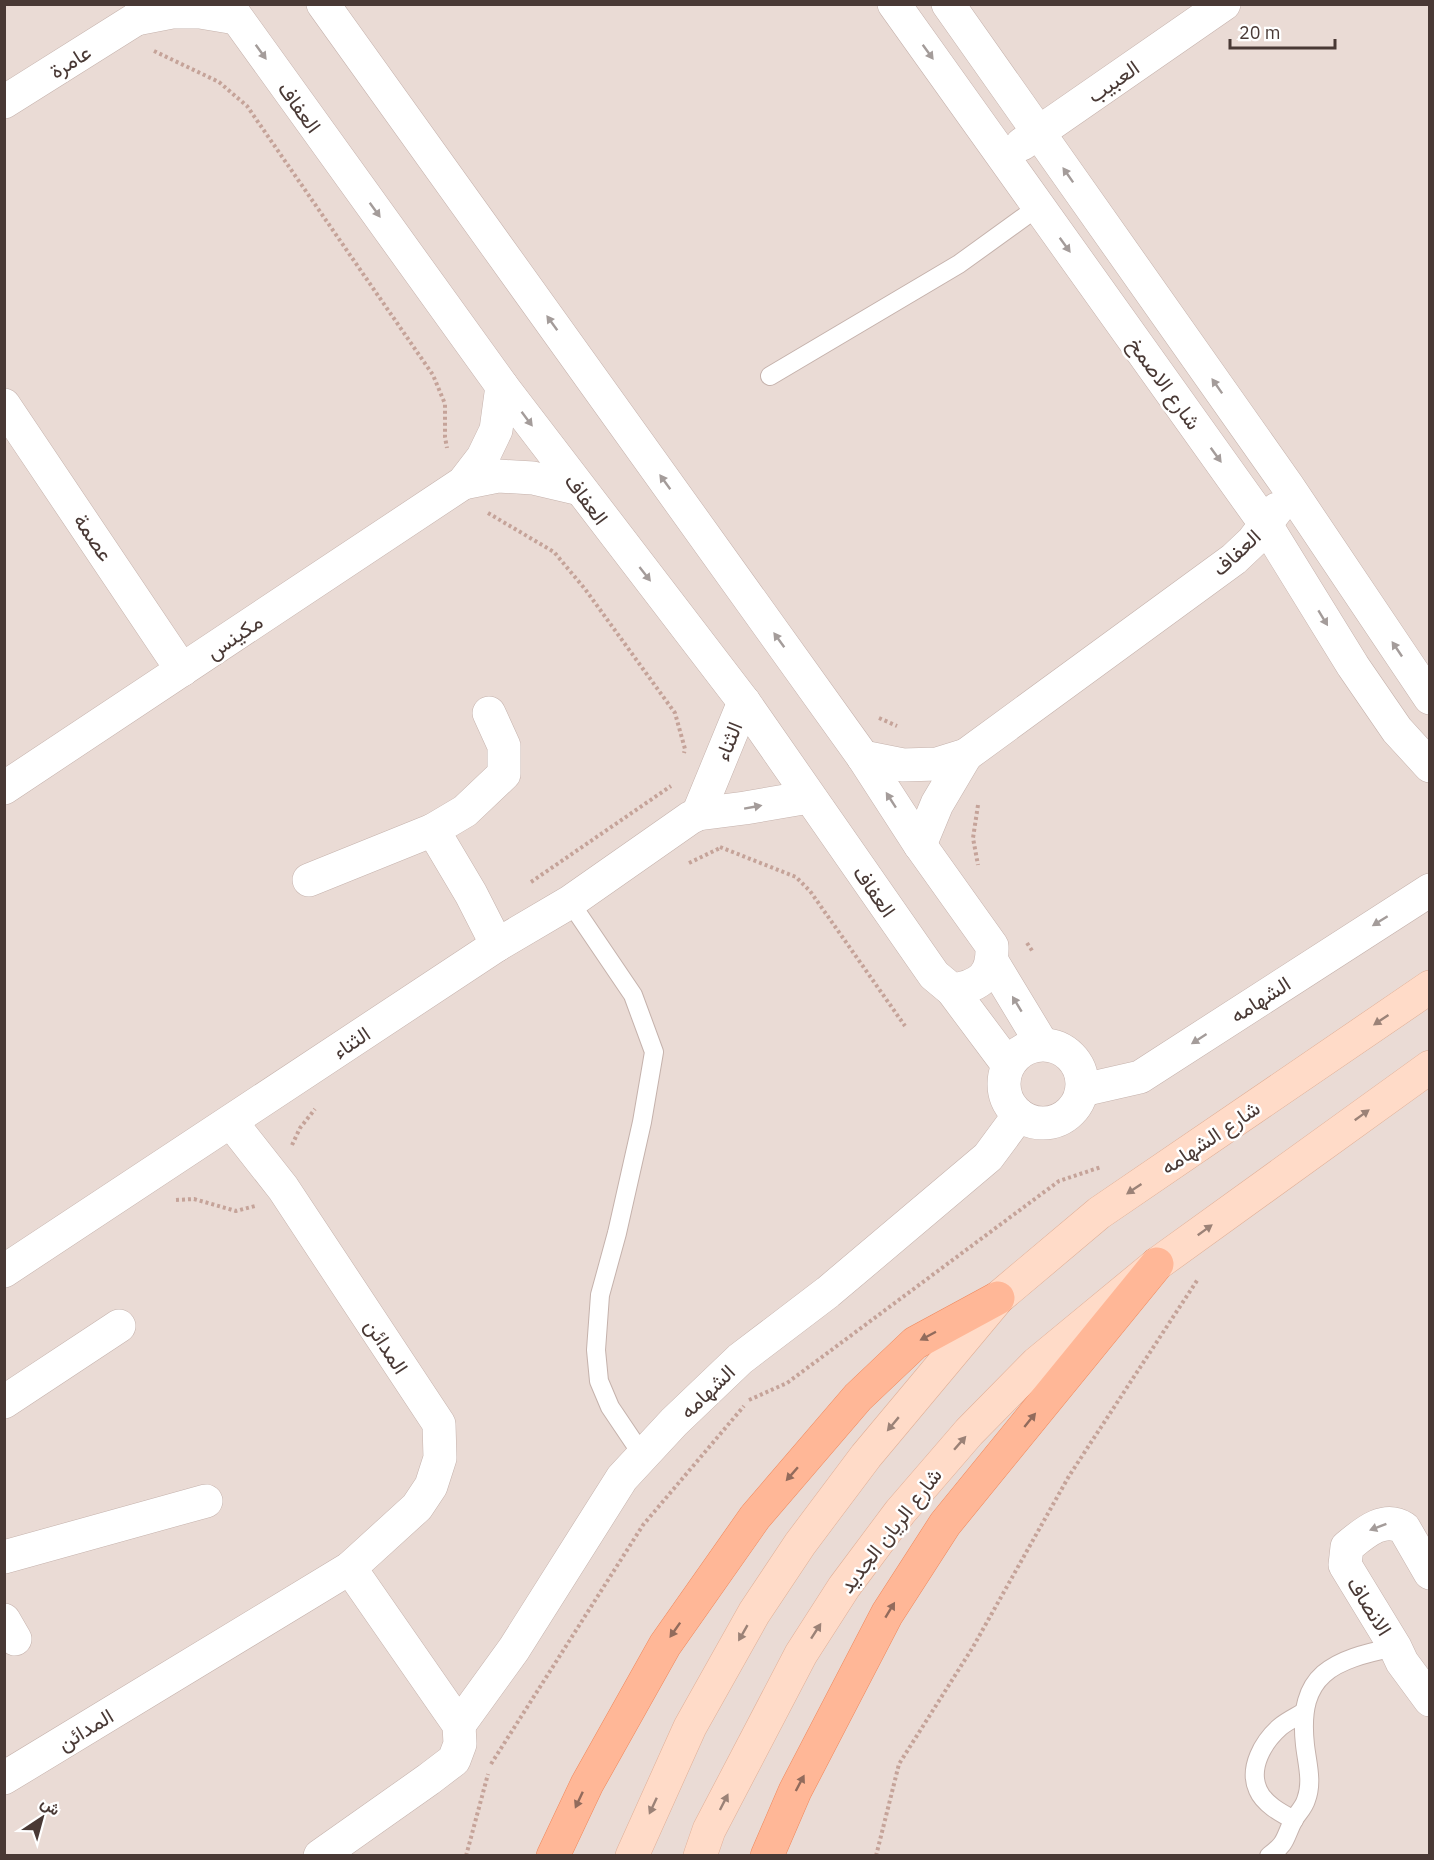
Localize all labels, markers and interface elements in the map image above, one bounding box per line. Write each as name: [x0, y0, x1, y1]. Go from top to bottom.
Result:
scale bar: [1230, 12, 1335, 50]
text: 20 m: [1239, 21, 1281, 44]
street label: عامرة: [44, 37, 96, 85]
one-way arrow: [922, 44, 934, 60]
one-way arrow: [254, 45, 266, 60]
street label: العبيب: [1081, 53, 1145, 109]
street label: العفاف: [272, 76, 328, 138]
one-way arrow: [1062, 167, 1074, 183]
one-way arrow: [369, 202, 381, 218]
one-way arrow: [1059, 237, 1071, 252]
one-way arrow: [546, 316, 558, 332]
street label: شارع الاصمخ: [1121, 331, 1208, 436]
one-way arrow: [1211, 378, 1223, 394]
one-way arrow: [520, 411, 532, 426]
one-way arrow: [1210, 446, 1222, 462]
street label: العفاف: [559, 468, 615, 530]
one-way arrow: [659, 474, 671, 490]
street label: عصمة: [68, 508, 120, 566]
street label: العفاف: [1206, 522, 1266, 582]
one-way arrow: [639, 566, 651, 582]
street label: مكينس: [200, 607, 268, 665]
one-way arrow: [1317, 609, 1328, 626]
one-way arrow: [773, 633, 785, 649]
one-way arrow: [1392, 641, 1403, 657]
street label: الثناء: [708, 717, 748, 765]
one-way arrow: [886, 792, 897, 808]
one-way arrow: [744, 802, 763, 811]
street label: العفاف: [847, 860, 903, 922]
one-way arrow: [1372, 916, 1388, 927]
street label: الشهامه: [1224, 969, 1296, 1029]
one-way arrow: [1012, 996, 1023, 1012]
one-way arrow: [1374, 1014, 1390, 1026]
street label: الثناء: [327, 1019, 375, 1065]
one-way arrow: [1191, 1033, 1207, 1044]
street label: شارع الشهامه: [1155, 1094, 1266, 1181]
one-way arrow: [1355, 1110, 1370, 1122]
one-way arrow: [1125, 1184, 1142, 1195]
one-way arrow: [1196, 1224, 1212, 1236]
street label: المدائن: [359, 1313, 415, 1379]
one-way arrow: [920, 1331, 937, 1341]
street label: الشهامه: [673, 1358, 741, 1424]
one-way arrow: [1023, 1412, 1036, 1427]
one-way arrow: [888, 1416, 900, 1431]
one-way arrow: [953, 1436, 966, 1451]
street label: شارع الريان الجديد: [832, 1462, 948, 1599]
one-way arrow: [786, 1466, 799, 1481]
one-way arrow: [1368, 1522, 1386, 1532]
street label: الانصاف: [1341, 1571, 1399, 1641]
one-way arrow: [885, 1602, 896, 1618]
one-way arrow: [669, 1621, 681, 1637]
one-way arrow: [810, 1622, 821, 1639]
one-way arrow: [738, 1625, 748, 1642]
street label: المدائن: [52, 1701, 118, 1757]
one-way arrow: [795, 1774, 805, 1791]
north arrow: [12, 1788, 72, 1848]
one-way arrow: [575, 1791, 584, 1808]
text: ش: [37, 1792, 64, 1820]
one-way arrow: [719, 1794, 729, 1811]
one-way arrow: [649, 1797, 658, 1814]

